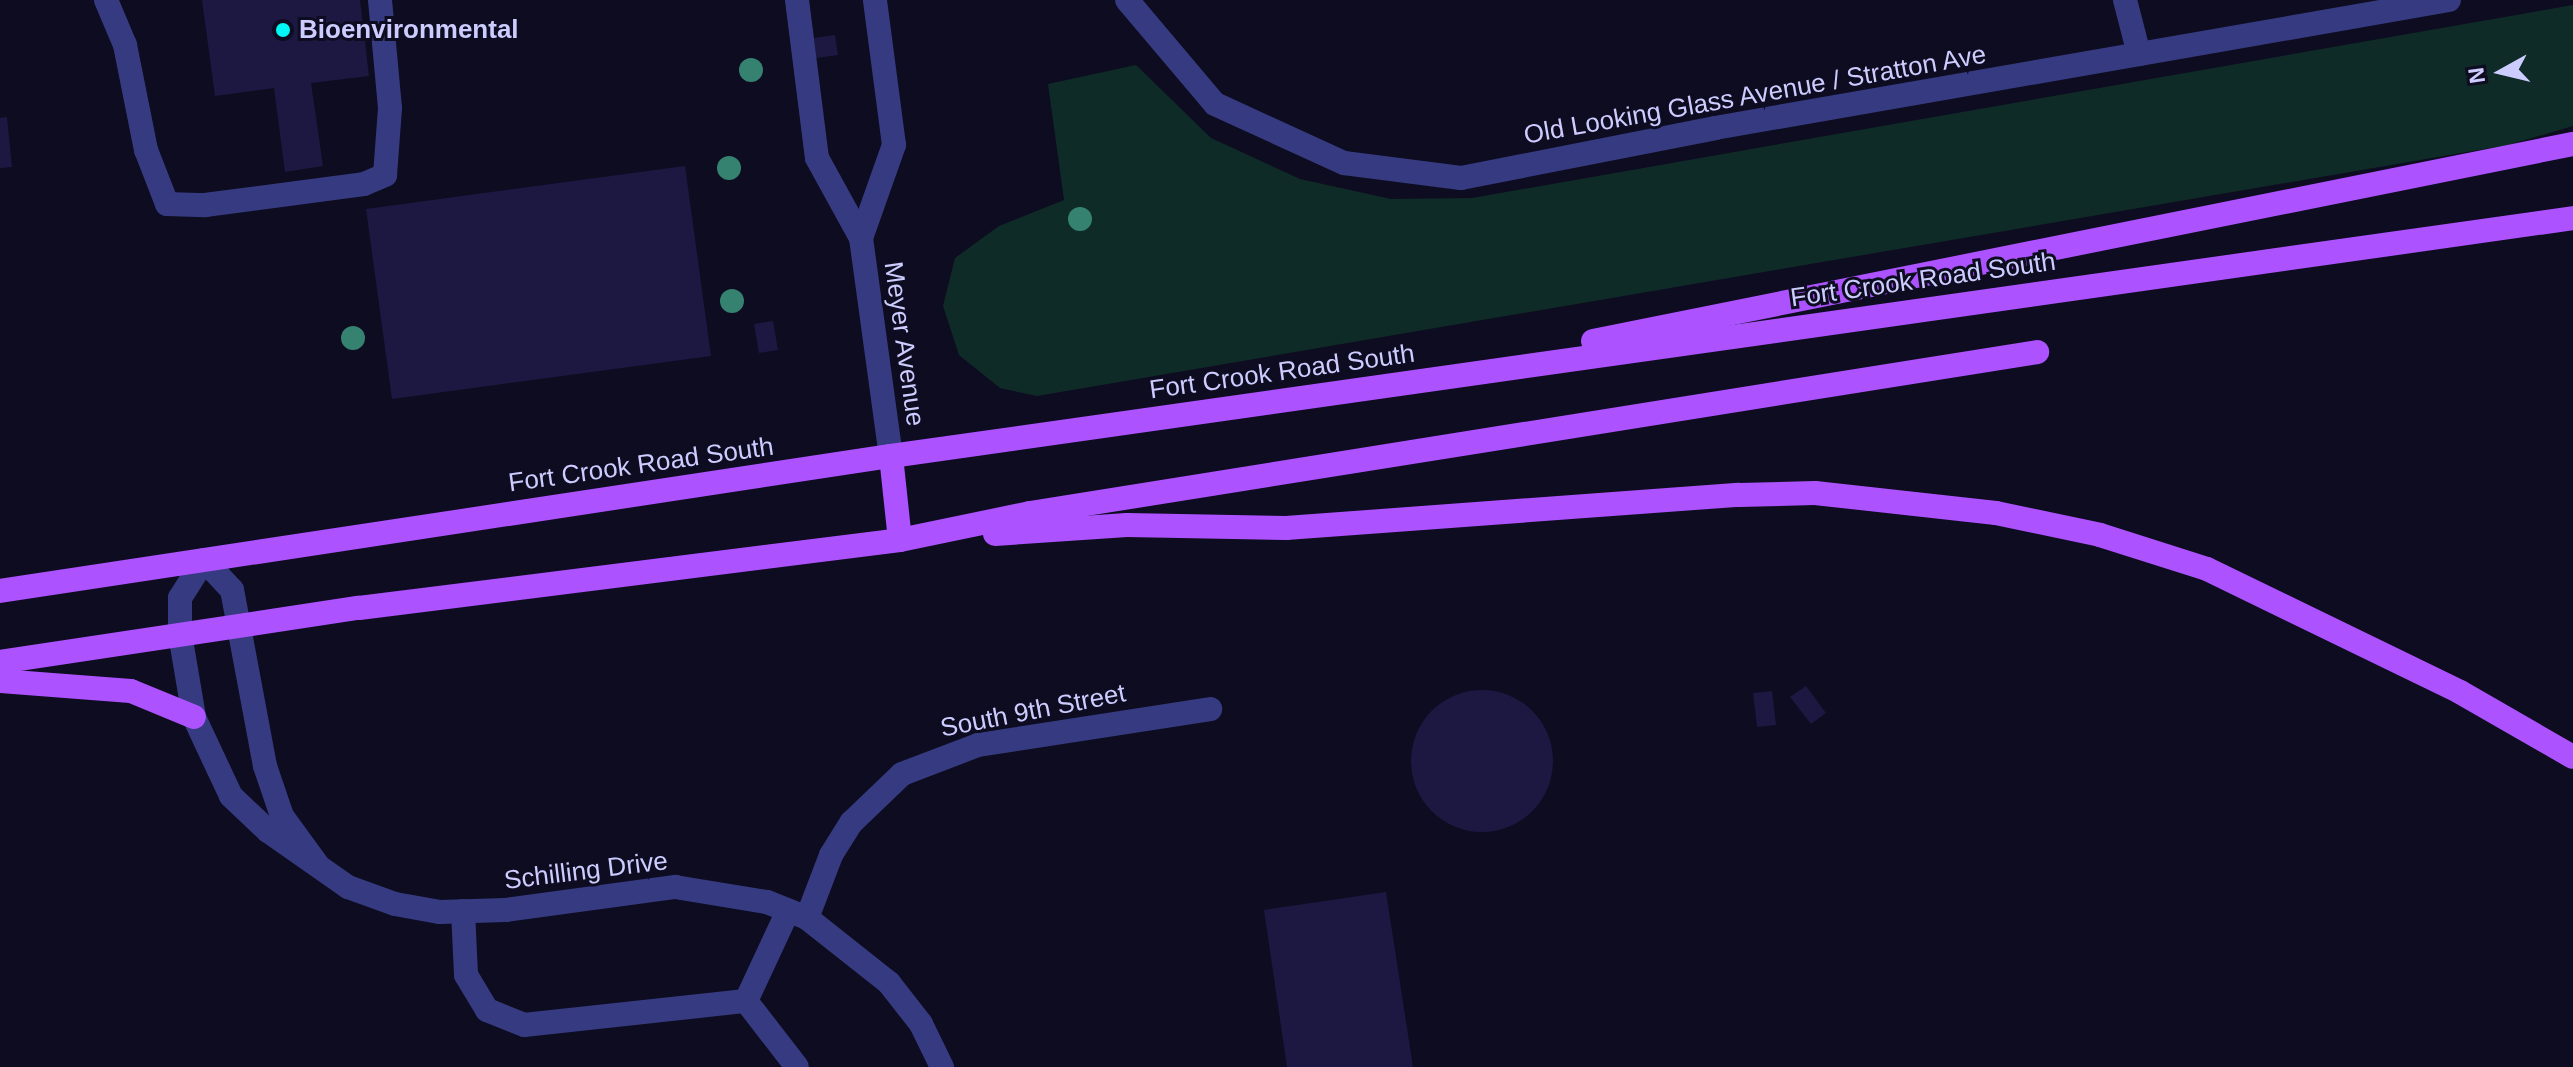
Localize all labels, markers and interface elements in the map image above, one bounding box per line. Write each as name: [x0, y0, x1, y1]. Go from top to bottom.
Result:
place label: Bioenvironmental: [299, 14, 519, 46]
marker: Bioenvironmental: [274, 21, 292, 39]
north arrow: [2461, 32, 2541, 112]
street label: Old Looking Glass Avenue / Stratton Ave: [1520, 39, 1990, 151]
text: N: [2463, 66, 2490, 85]
street label: Fort Crook Road South: [1788, 246, 2058, 314]
street label: Meyer Avenue: [877, 259, 931, 429]
street label: Fort Crook Road South: [1147, 338, 1417, 406]
street label: Fort Crook Road South: [506, 431, 776, 499]
street label: South 9th Street: [938, 678, 1128, 744]
street label: Schilling Drive: [502, 845, 670, 897]

